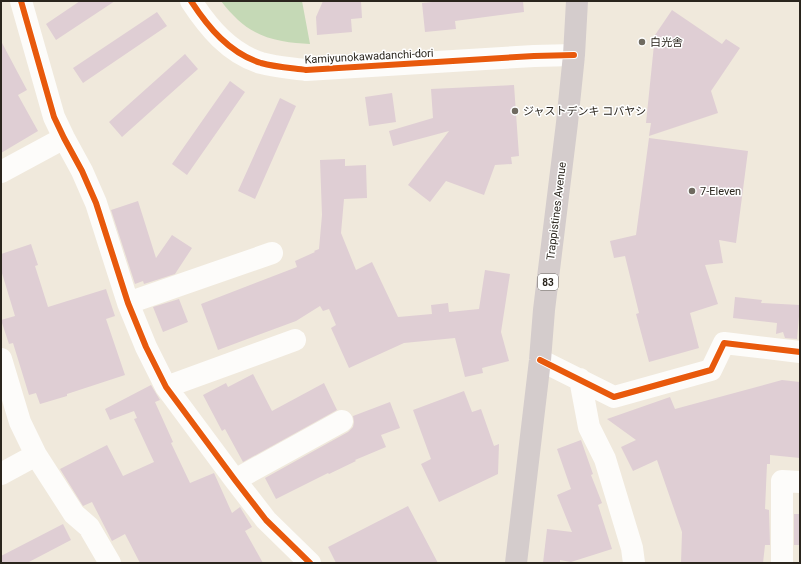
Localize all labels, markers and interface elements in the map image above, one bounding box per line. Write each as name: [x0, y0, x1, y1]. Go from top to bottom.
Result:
place label: 白光舎: [650, 36, 683, 49]
marker: 白光舎: [637, 37, 647, 47]
street label: Kamiyunokawadanchi-dori: [304, 47, 434, 66]
place label: ジャストデンキ コバヤシ: [523, 105, 646, 118]
marker: ジャストデンキ コバヤシ: [510, 106, 520, 116]
street label: Trappistines Avenue: [544, 161, 569, 261]
place label: 7-Eleven: [700, 185, 741, 198]
marker: 7-Eleven: [687, 186, 697, 196]
road number: 83: [538, 274, 558, 290]

